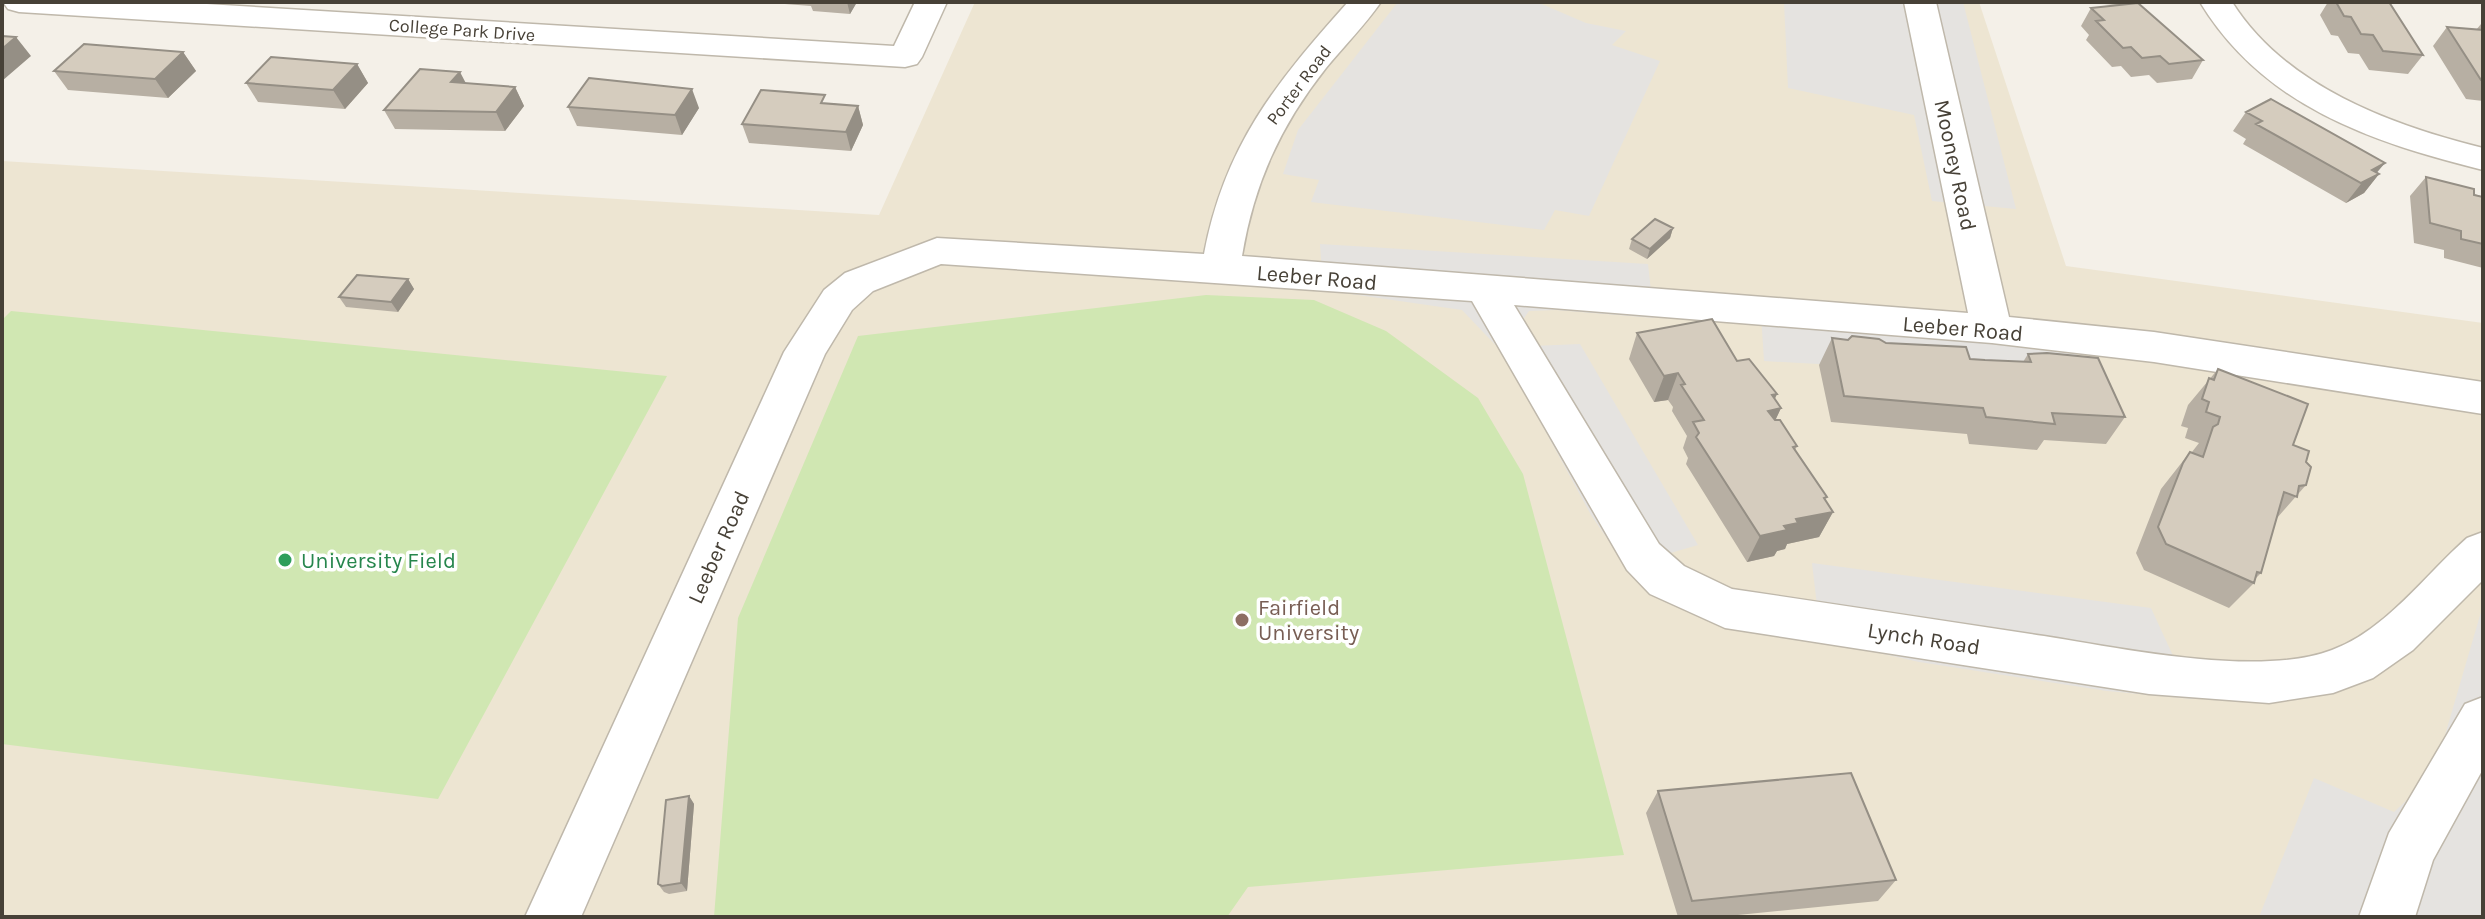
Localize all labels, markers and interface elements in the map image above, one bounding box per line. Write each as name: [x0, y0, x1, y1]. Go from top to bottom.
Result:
street label: College Park Drive: [388, 14, 536, 46]
street label: Porter Road: [1262, 41, 1336, 129]
street label: Mooney Road: [1928, 97, 1982, 233]
street label: Leeber Road: [1255, 260, 1378, 296]
street label: Leeber Road: [1901, 311, 2024, 347]
street label: Leeber Road: [682, 487, 755, 608]
place label: University Field: [301, 548, 456, 574]
marker: University Field: [276, 551, 294, 569]
place label: Fairfield University: [1258, 595, 1359, 646]
marker: Fairfield University: [1233, 611, 1251, 629]
street label: Lynch Road: [1866, 617, 1982, 661]

